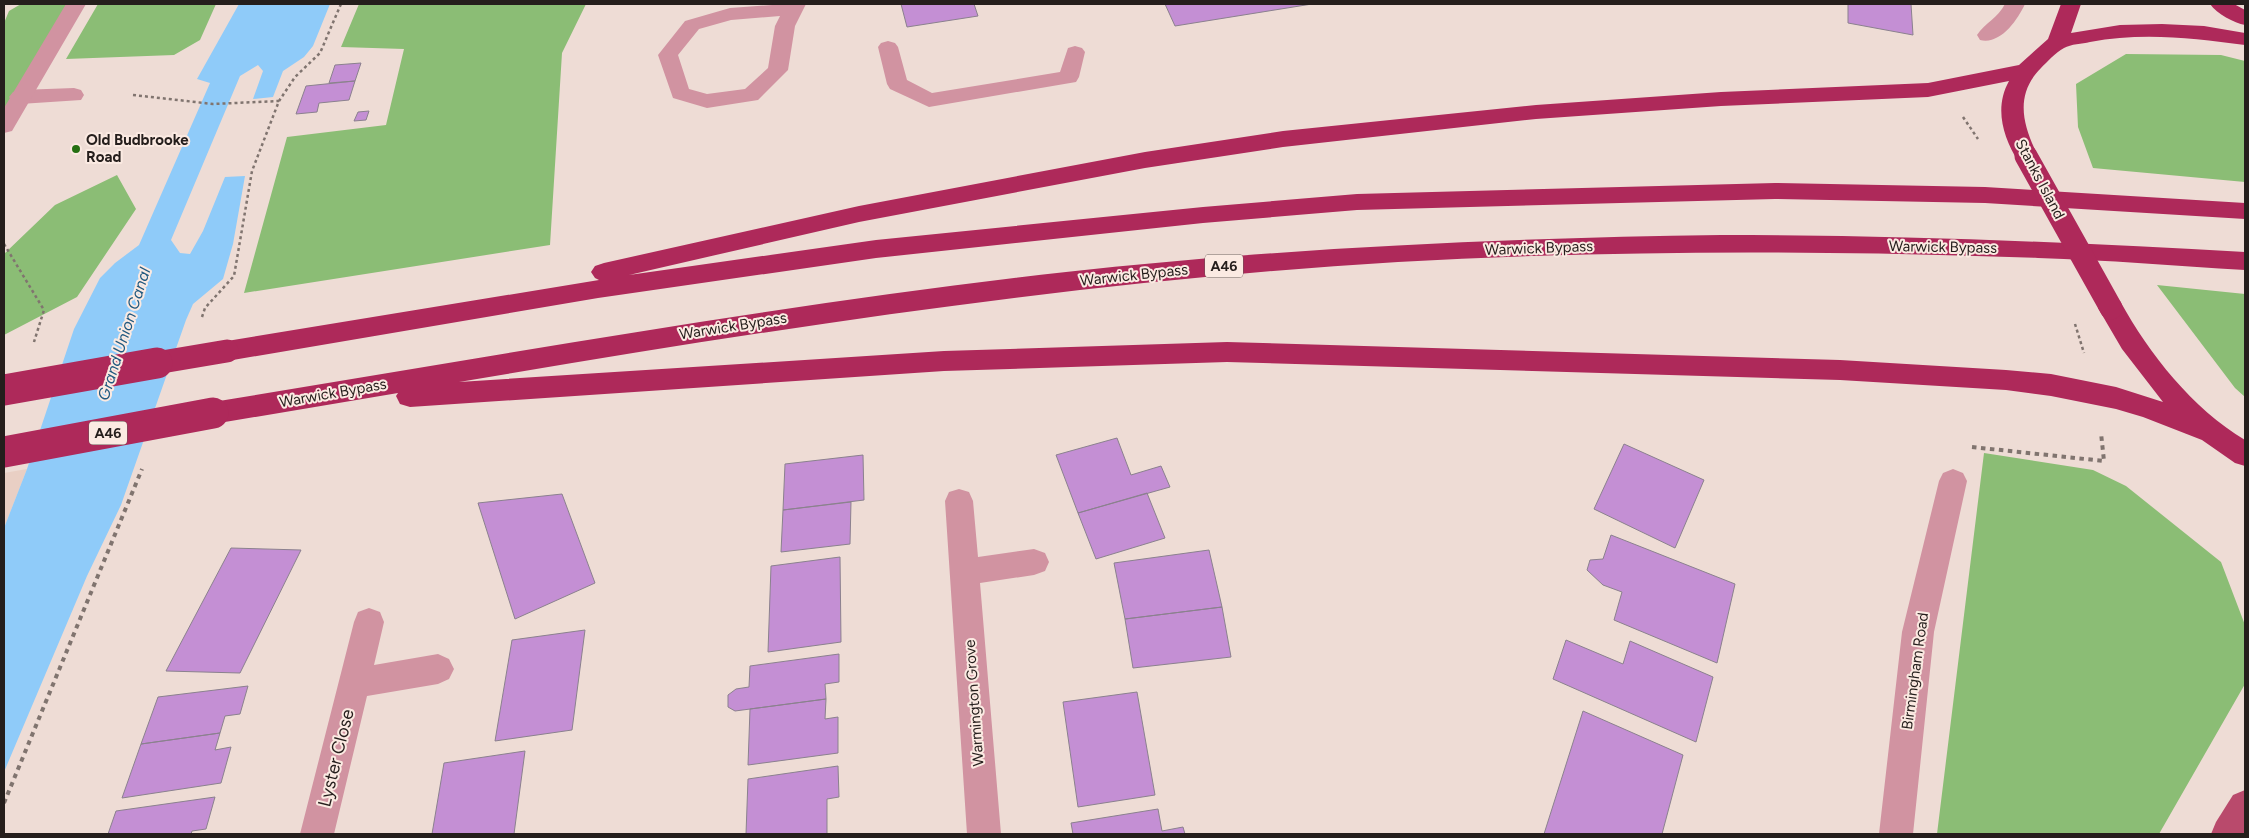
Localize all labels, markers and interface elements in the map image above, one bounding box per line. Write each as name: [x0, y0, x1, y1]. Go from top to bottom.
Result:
place label: Old Budbrooke Road: [86, 131, 189, 166]
street label: Stanks Island: [2011, 136, 2069, 222]
marker: Old Budbrooke Road: [70, 143, 82, 155]
street label: Warwick Bypass: [1485, 237, 1593, 259]
street label: Warwick Bypass: [1889, 237, 1997, 257]
road number: A46: [1205, 255, 1243, 278]
street label: Warwick Bypass: [1079, 260, 1189, 290]
water label: Grand Union Canal: [94, 265, 155, 403]
street label: Warwick Bypass: [678, 309, 788, 343]
street label: Warwick Bypass: [278, 375, 388, 411]
road number: A46: [89, 422, 127, 444]
street label: Birmingham Road: [1898, 611, 1932, 731]
street label: Warmington Grove: [961, 639, 987, 767]
street label: Lyster Close: [313, 707, 359, 809]

